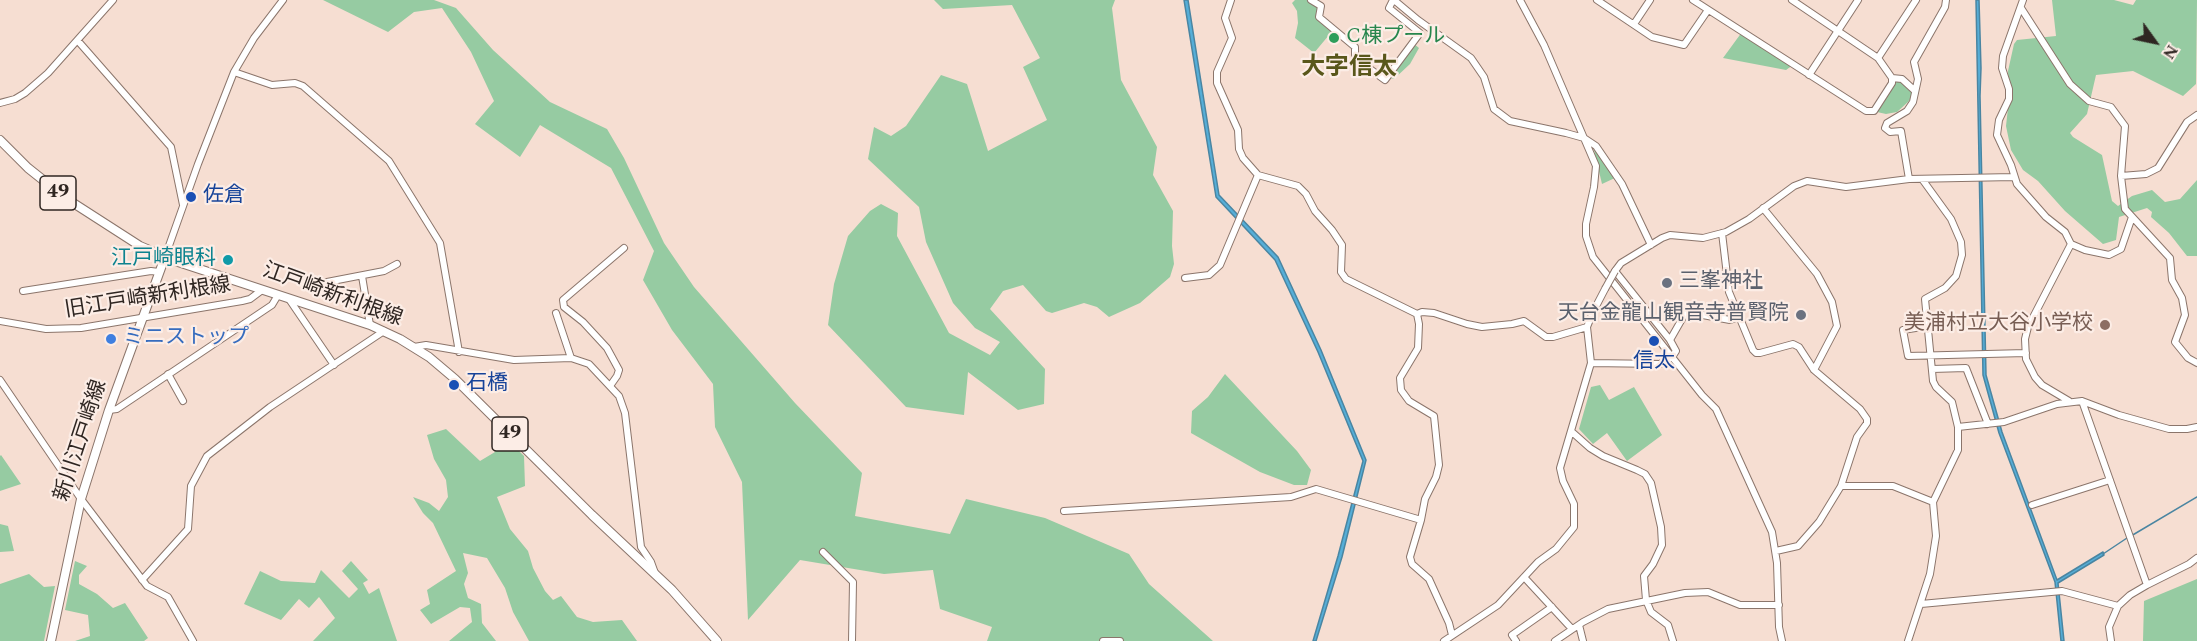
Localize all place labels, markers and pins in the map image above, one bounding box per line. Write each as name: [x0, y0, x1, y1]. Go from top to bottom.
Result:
place label: C棟プール: [1346, 25, 1445, 51]
marker: C棟プール: [1327, 31, 1341, 45]
place label: 佐倉: [203, 184, 245, 210]
marker: 佐倉: [184, 190, 198, 204]
place label: 江戸崎眼科: [111, 247, 216, 273]
marker: 江戸崎眼科: [221, 253, 235, 267]
place label: 三峯神社: [1679, 270, 1763, 296]
marker: 三峯神社: [1660, 276, 1674, 290]
place label: 天台金龍山観音寺普賢院: [1558, 302, 1789, 328]
marker: 天台金龍山観音寺普賢院: [1794, 308, 1808, 322]
place label: 美浦村立大谷小学校: [1904, 312, 2093, 338]
marker: 美浦村立大谷小学校: [2098, 318, 2112, 332]
place label: ミニストップ: [123, 326, 249, 352]
marker: ミニストップ: [104, 332, 118, 346]
marker: 信太: [1647, 334, 1661, 348]
place label: 信太: [1633, 350, 1675, 376]
place label: 石橋: [466, 372, 508, 398]
marker: 石橋: [447, 378, 461, 392]

